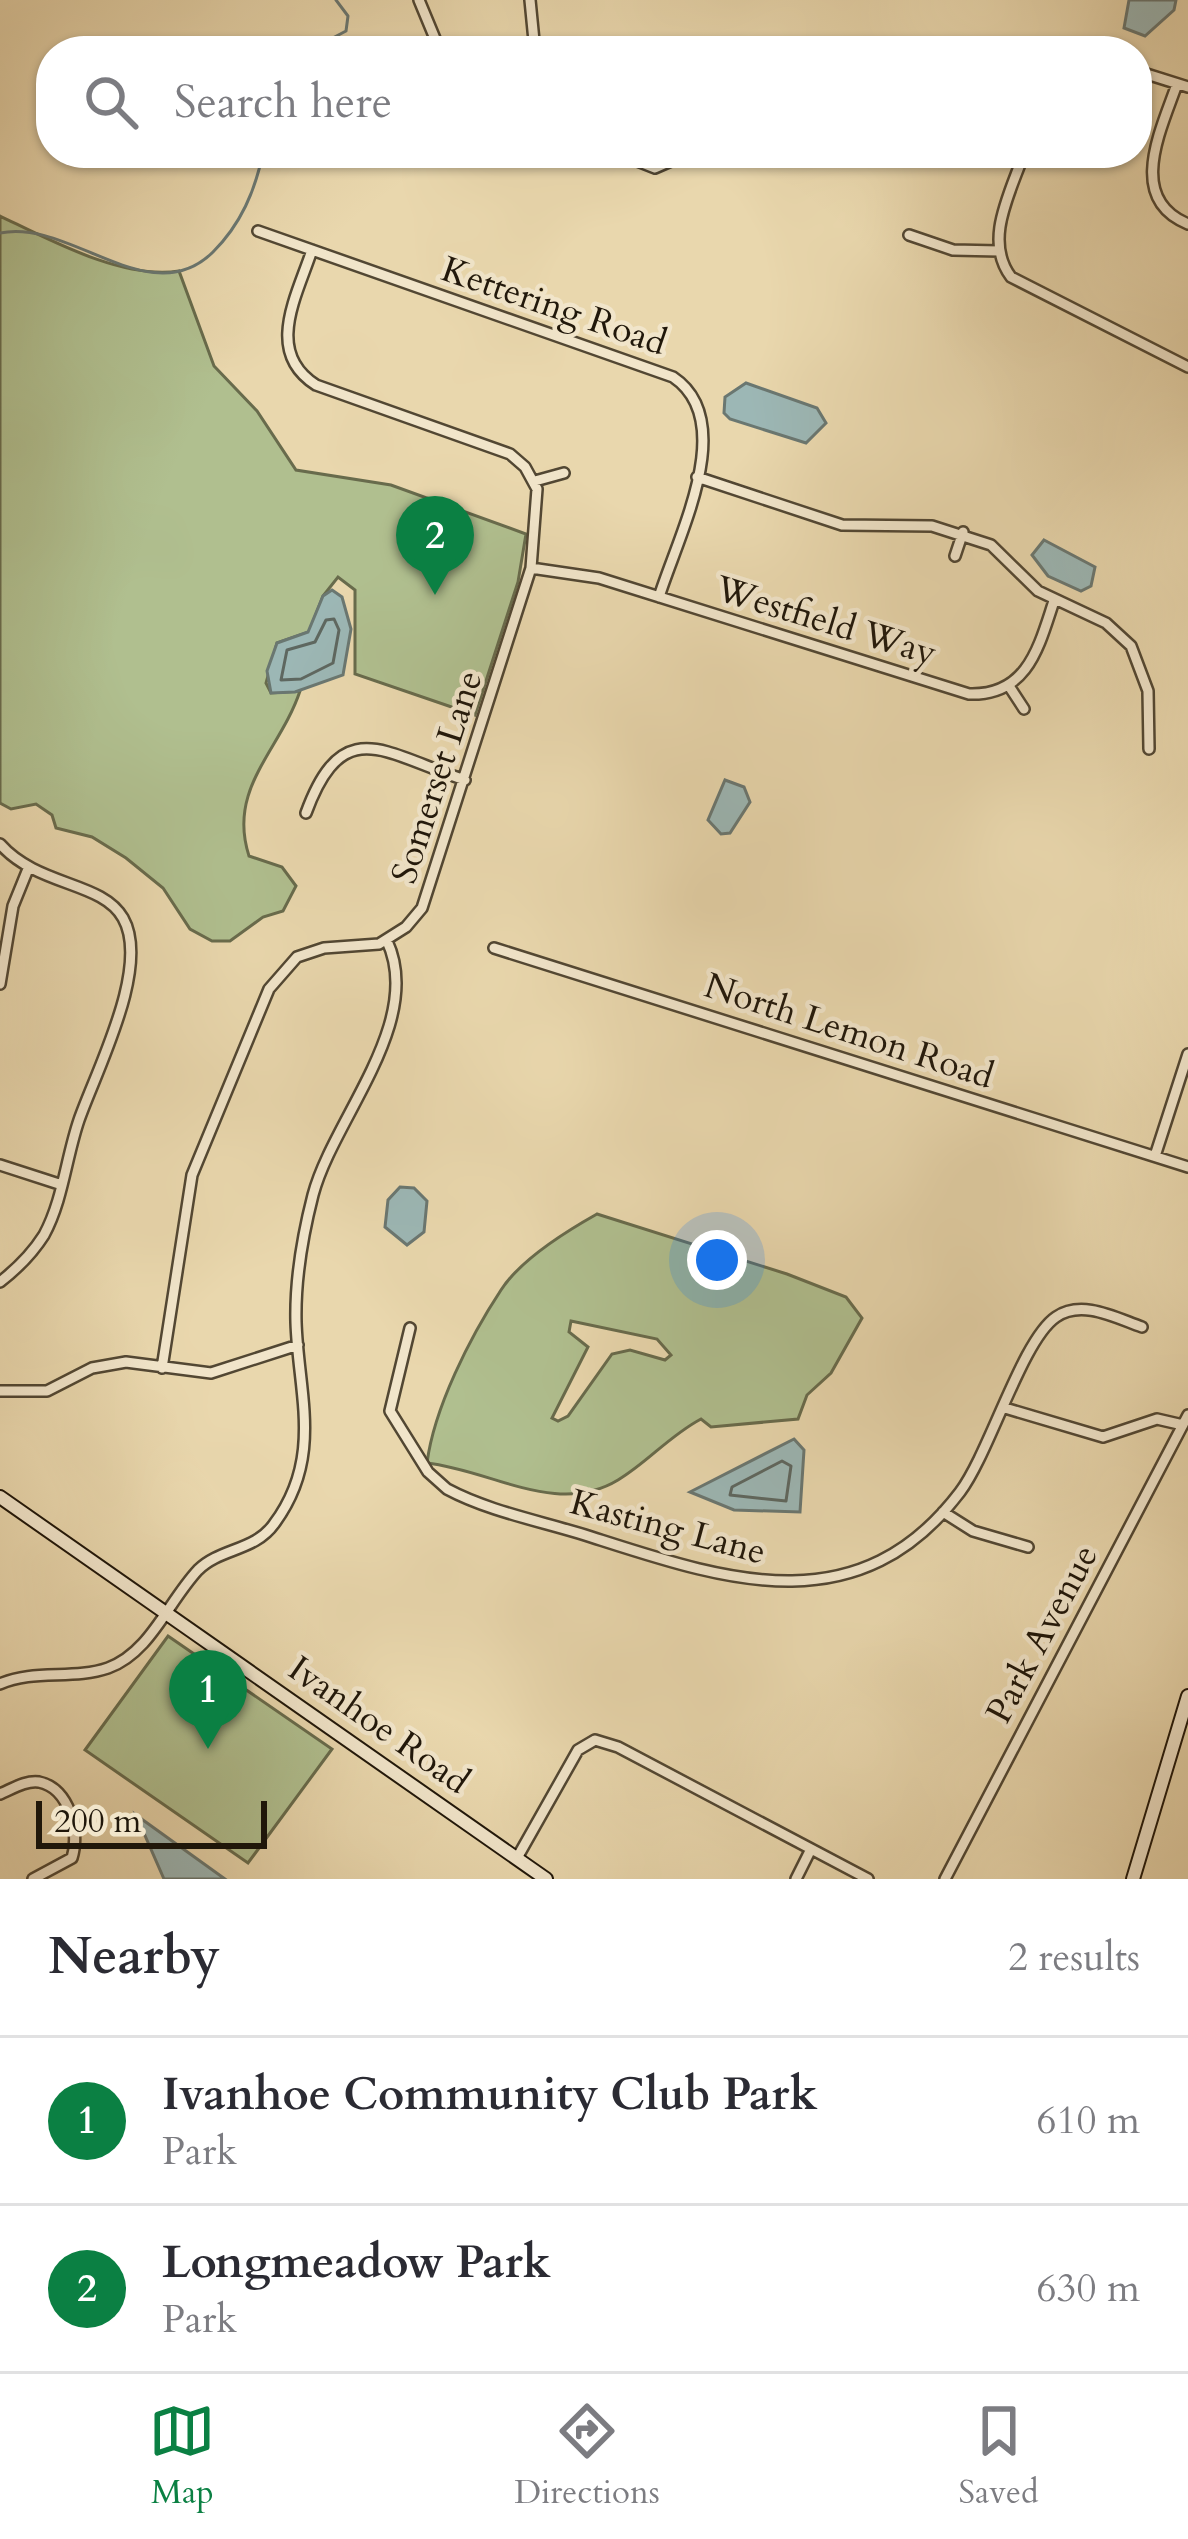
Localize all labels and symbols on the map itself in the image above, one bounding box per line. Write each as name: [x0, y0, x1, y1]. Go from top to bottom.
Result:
street label: Kettering Road: [435, 245, 673, 367]
pin: 2: [396, 496, 474, 595]
street label: Westfield Way: [709, 564, 942, 678]
street label: Somerset Lane: [380, 664, 494, 890]
street label: North Lemon Road: [698, 961, 1000, 1101]
your location: [687, 1230, 747, 1290]
street label: Kasting Lane: [565, 1477, 771, 1577]
street label: Park Avenue: [974, 1536, 1110, 1732]
street label: Ivanhoe Road: [279, 1644, 479, 1806]
pin: 1: [169, 1650, 247, 1749]
scale bar: [36, 1795, 267, 1848]

